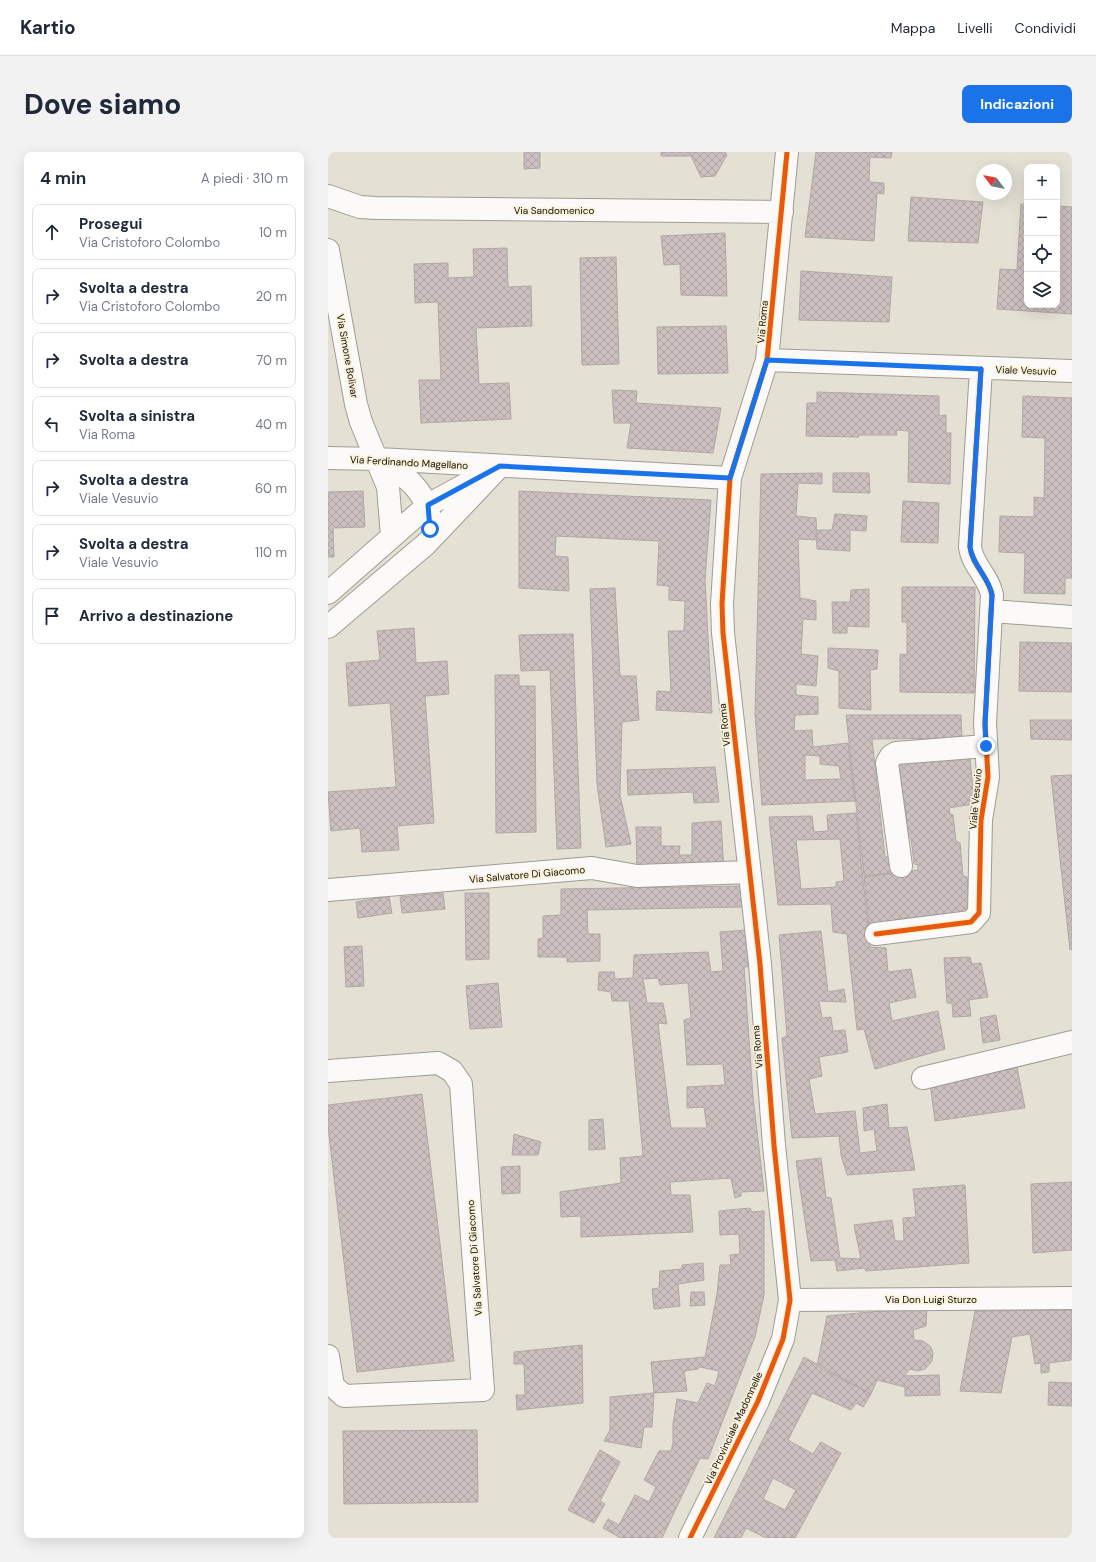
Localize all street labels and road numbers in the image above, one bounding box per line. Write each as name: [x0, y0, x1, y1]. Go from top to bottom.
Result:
street label: Via Sandomenico: [514, 204, 594, 217]
street label: Via Roma: [754, 300, 771, 344]
street label: Via Simone Bolivar: [334, 313, 361, 399]
street label: Viale Vesuvio: [995, 363, 1057, 378]
street label: Via Ferdinando Magellano: [349, 453, 469, 472]
street label: Via Roma: [716, 703, 733, 747]
street label: Viale Vesuvio: [966, 768, 985, 830]
street label: Via Salvatore Di Giacomo: [469, 863, 586, 886]
street label: Via Roma: [749, 1025, 766, 1069]
street label: Via Salvatore Di Giacomo: [464, 1199, 485, 1316]
street label: Via Don Luigi Sturzo: [885, 1293, 977, 1306]
street label: Via Provinciale Madonnelle: [702, 1369, 765, 1487]

